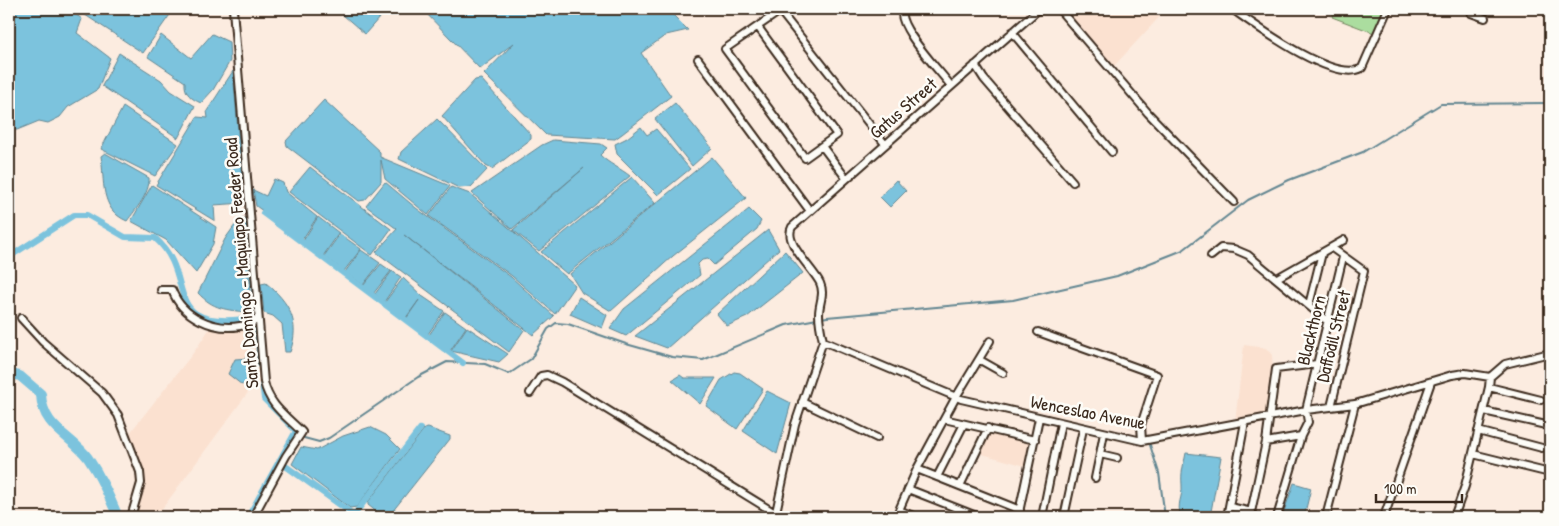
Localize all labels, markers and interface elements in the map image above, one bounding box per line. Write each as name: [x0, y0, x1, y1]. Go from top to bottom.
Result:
street label: Gatus Street: [864, 71, 943, 144]
street label: Santo Domingo - Maquiapo Feeder Road: [218, 137, 264, 389]
street label: Daffodil Street: [1309, 286, 1357, 385]
street label: Blackthorn: [1290, 292, 1332, 368]
street label: Wenceslao Avenue: [1029, 389, 1147, 435]
scale bar: [1376, 471, 1463, 503]
text: 100 m: [1384, 478, 1417, 499]

